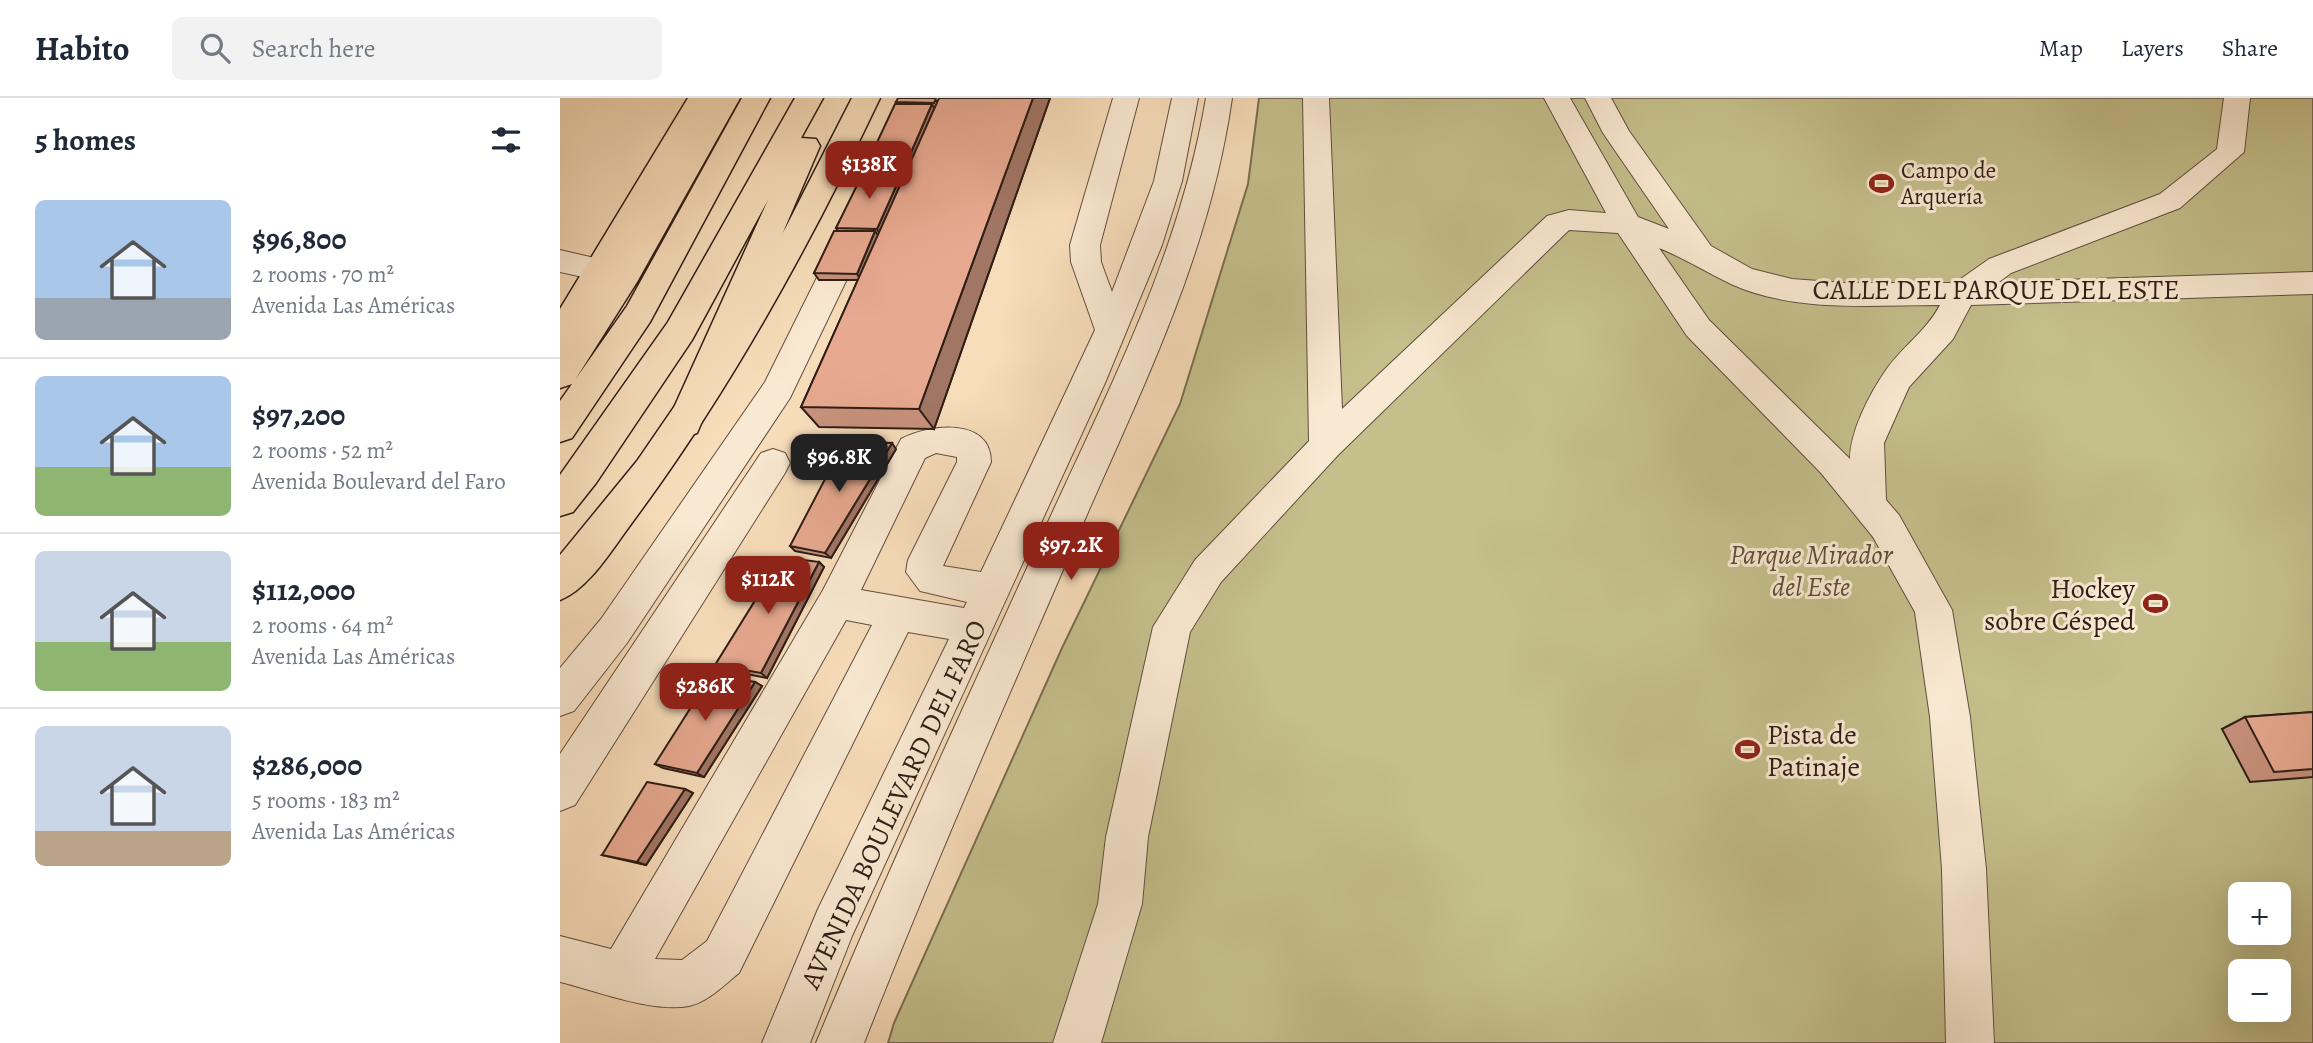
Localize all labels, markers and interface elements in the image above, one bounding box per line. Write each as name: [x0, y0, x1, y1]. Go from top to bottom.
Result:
search box: [172, 17, 662, 80]
text: Habito: [35, 26, 130, 71]
icon: search: [196, 29, 234, 67]
text: Search here: [252, 31, 375, 66]
text: Map: [2039, 32, 2083, 64]
text: Layers: [2121, 32, 2184, 64]
text: Share: [2222, 32, 2278, 64]
text: 5 homes: [35, 120, 136, 160]
icon: filters: [487, 121, 525, 159]
pin: $138K: [820, 141, 918, 201]
text: $138K: [842, 148, 897, 179]
place label: Campo de Arquería: [1900, 155, 1996, 212]
sports icon: Campo de Arquería: [1867, 169, 1895, 197]
text: $96,800: [252, 219, 347, 259]
icon: home: [91, 228, 175, 312]
text: 2 rooms · 70 m²: [252, 259, 394, 290]
street label: CALLE DEL PARQUE DEL ESTE: [1813, 271, 2180, 309]
text: Avenida Las Américas: [252, 290, 455, 321]
text: $97,200: [252, 395, 345, 435]
icon: home: [91, 404, 175, 488]
pin: $96.8K: [782, 434, 896, 494]
text: 2 rooms · 52 m²: [252, 435, 393, 466]
text: $96.8K: [807, 441, 871, 472]
text: Avenida Boulevard del Faro: [252, 466, 506, 497]
pin: $97.2K: [1014, 522, 1128, 582]
text: $97.2K: [1039, 529, 1103, 560]
park label: Parque Mirador del Este: [1730, 536, 1894, 606]
pin: $112K: [719, 556, 817, 616]
text: $112K: [741, 563, 795, 594]
text: $112,000: [252, 570, 355, 610]
place label: Hockey sobre Césped: [1984, 570, 2136, 640]
icon: home: [91, 579, 175, 663]
sports icon: Hockey sobre Césped: [2141, 590, 2169, 618]
text: 2 rooms · 64 m²: [252, 610, 393, 641]
street label: AVENIDA BOULEVARD DEL FARO: [791, 614, 996, 996]
text: Avenida Las Américas: [252, 641, 455, 672]
pin: $286K: [656, 664, 754, 723]
text: $286K: [676, 670, 734, 701]
place label: Pista de Patinaje: [1767, 716, 1860, 786]
sports icon: Pista de Patinaje: [1733, 736, 1761, 764]
text: $286,000: [252, 745, 362, 785]
icon: home: [91, 754, 175, 838]
text: 5 rooms · 183 m²: [252, 785, 400, 816]
text: Avenida Las Américas: [252, 816, 455, 847]
map controls: [2228, 882, 2291, 1022]
button: +: [2228, 882, 2291, 945]
button: −: [2228, 959, 2291, 1022]

